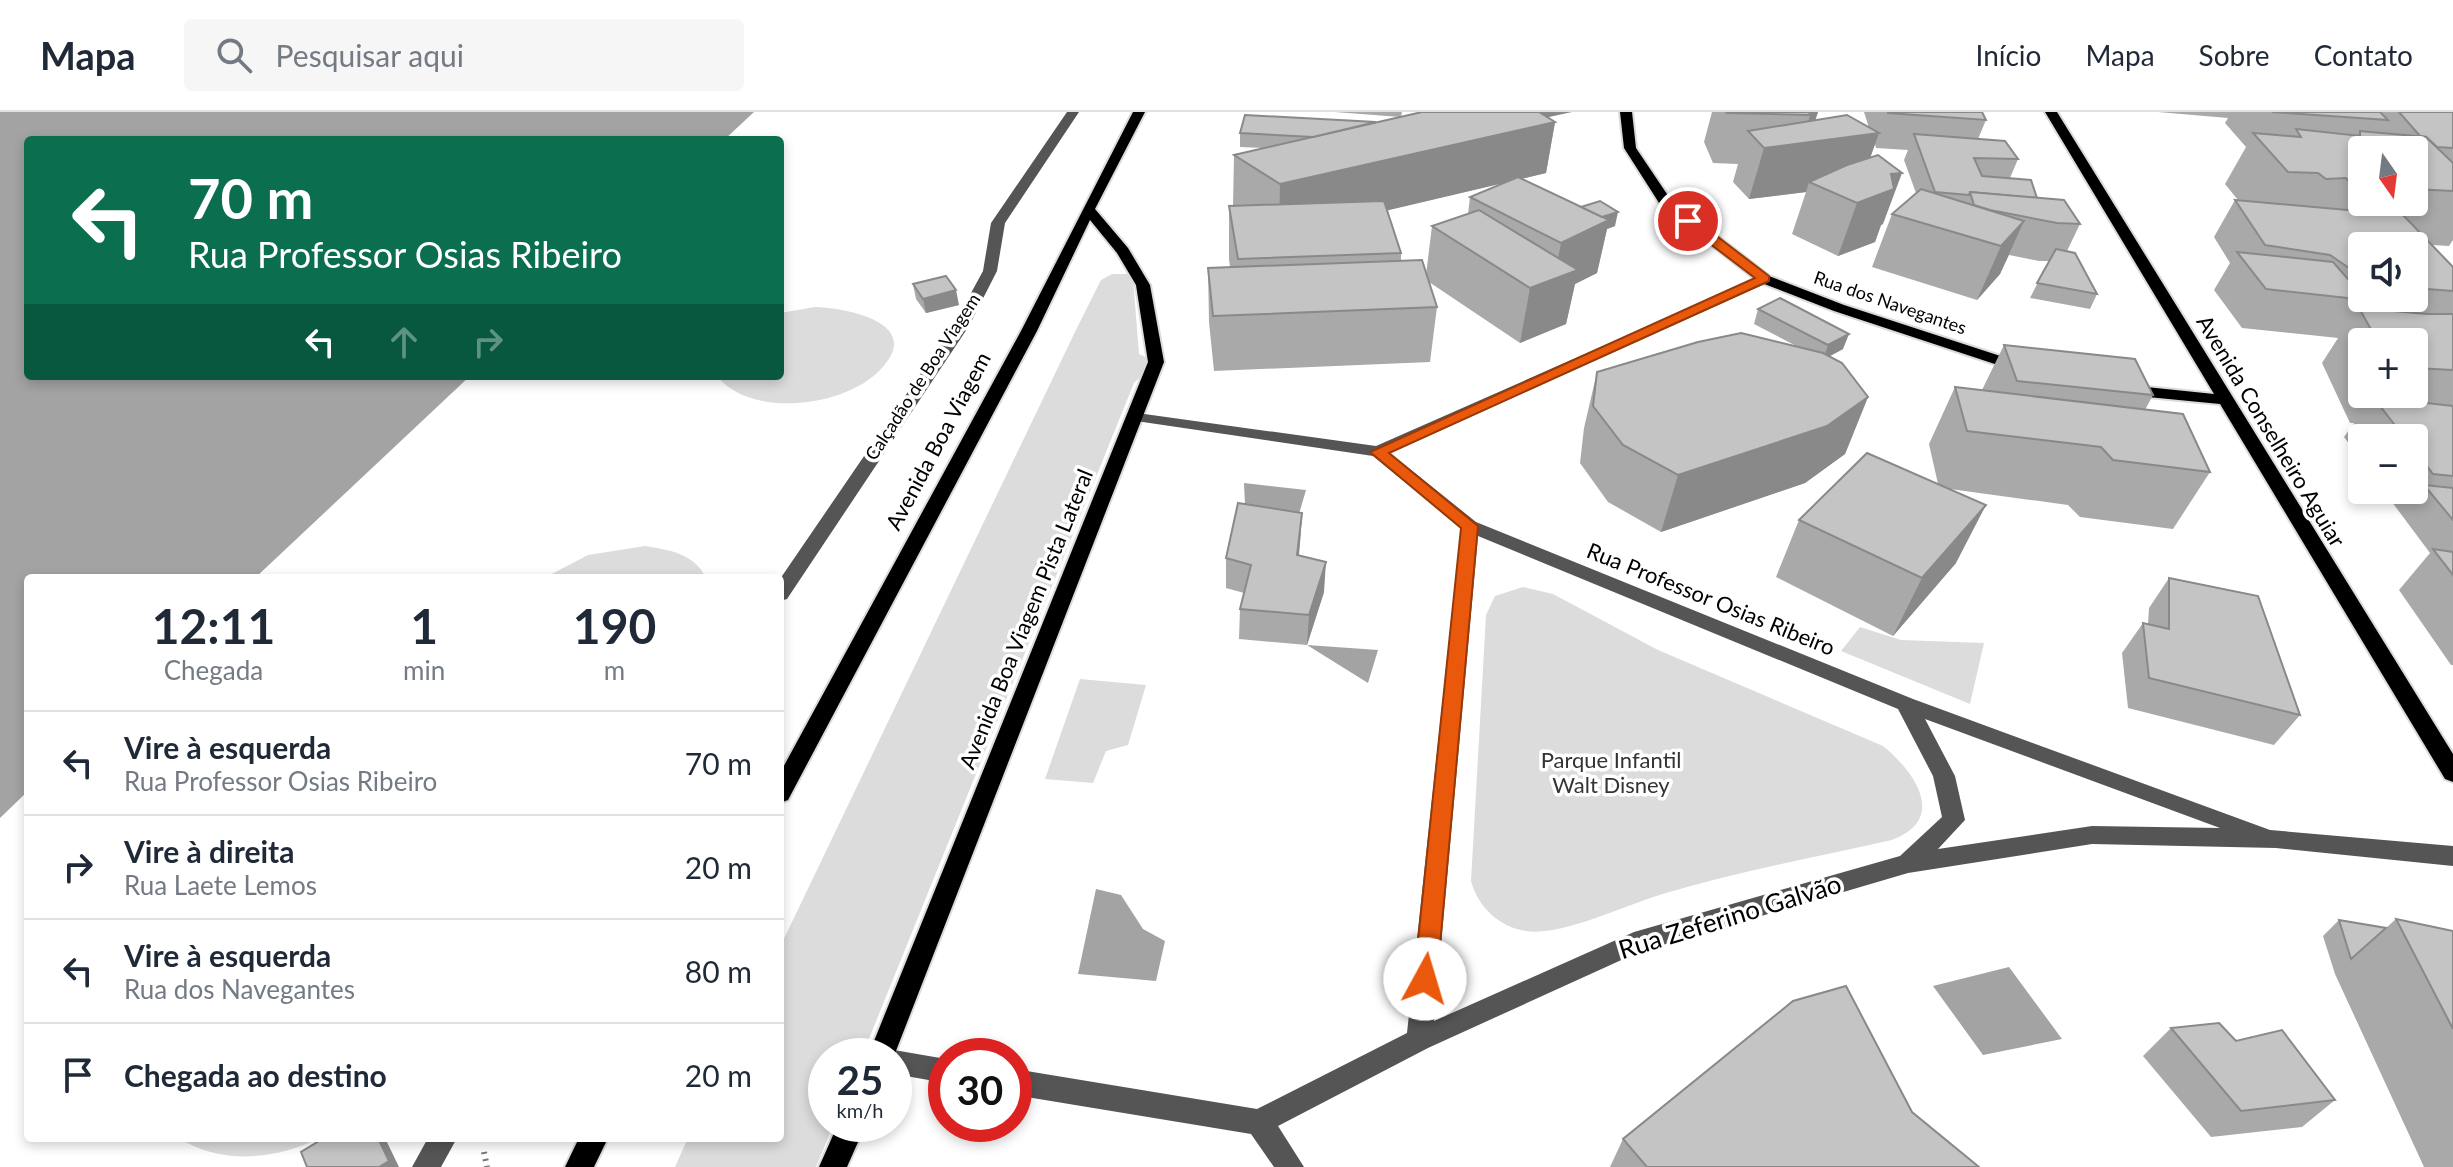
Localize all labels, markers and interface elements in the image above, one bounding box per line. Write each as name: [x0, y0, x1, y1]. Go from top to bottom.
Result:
search box: [184, 19, 744, 91]
text: Mapa: [40, 32, 136, 78]
icon: search: [212, 33, 256, 77]
text: Pesquisar aqui: [276, 37, 464, 73]
text: Início: [1976, 38, 2041, 72]
text: Mapa: [2085, 38, 2155, 72]
text: Sobre: [2199, 38, 2270, 72]
text: Contato: [2314, 38, 2413, 72]
north arrow: [2348, 136, 2428, 216]
map controls: [2348, 136, 2428, 504]
text: 70 m: [188, 164, 313, 231]
icon: left: [56, 168, 160, 272]
pin: [1654, 187, 1722, 255]
icon: arrive: [1666, 199, 1710, 243]
text: Rua Professor Osias Ribeiro: [188, 232, 622, 276]
button: sound: [2348, 232, 2428, 312]
street label: Rua dos Navegantes: [1811, 266, 1970, 339]
street label: Calçadão de Boa Viagem: [860, 289, 984, 464]
street label: Avenida Conselheiro Aguiar: [2191, 310, 2351, 552]
icon: left: [298, 320, 342, 364]
icon: ahead: [382, 320, 426, 364]
icon: right: [466, 320, 510, 364]
button: +: [2348, 328, 2428, 408]
street label: Avenida Boa Viagem: [879, 347, 996, 534]
button: −: [2348, 424, 2428, 504]
street label: Avenida Boa Viagem Pista Lateral: [953, 465, 1098, 773]
street label: Rua Professor Osias Ribeiro: [1583, 536, 1839, 661]
text: 12:11: [152, 597, 275, 654]
text: 1: [410, 597, 438, 654]
text: 190: [573, 597, 656, 654]
text: Chegada: [164, 654, 263, 686]
text: min: [403, 654, 445, 686]
text: m: [604, 654, 625, 686]
text: Vire à esquerda: [124, 729, 331, 765]
icon: left: [56, 741, 100, 785]
text: 70 m: [685, 745, 752, 781]
park label: Parque Infantil Walt Disney: [1541, 746, 1681, 798]
text: Rua Professor Osias Ribeiro: [124, 765, 437, 797]
text: Vire à direita: [124, 833, 294, 869]
icon: right: [56, 845, 100, 889]
text: 20 m: [685, 849, 752, 885]
street label: Rua Zeferino Galvão: [1614, 867, 1845, 965]
text: Rua Laete Lemos: [124, 869, 317, 901]
text: Vire à esquerda: [124, 937, 331, 973]
position arrow: [1383, 937, 1467, 1021]
icon: left: [56, 949, 100, 993]
text: 80 m: [685, 953, 752, 989]
text: Rua dos Navegantes: [124, 973, 355, 1005]
speed limit sign: 30: [928, 1038, 1032, 1142]
icon: arrive: [56, 1053, 100, 1097]
text: 25: [837, 1056, 883, 1104]
text: Chegada ao destino: [124, 1057, 387, 1093]
text: 20 m: [685, 1057, 752, 1093]
text: km/h: [837, 1098, 883, 1122]

